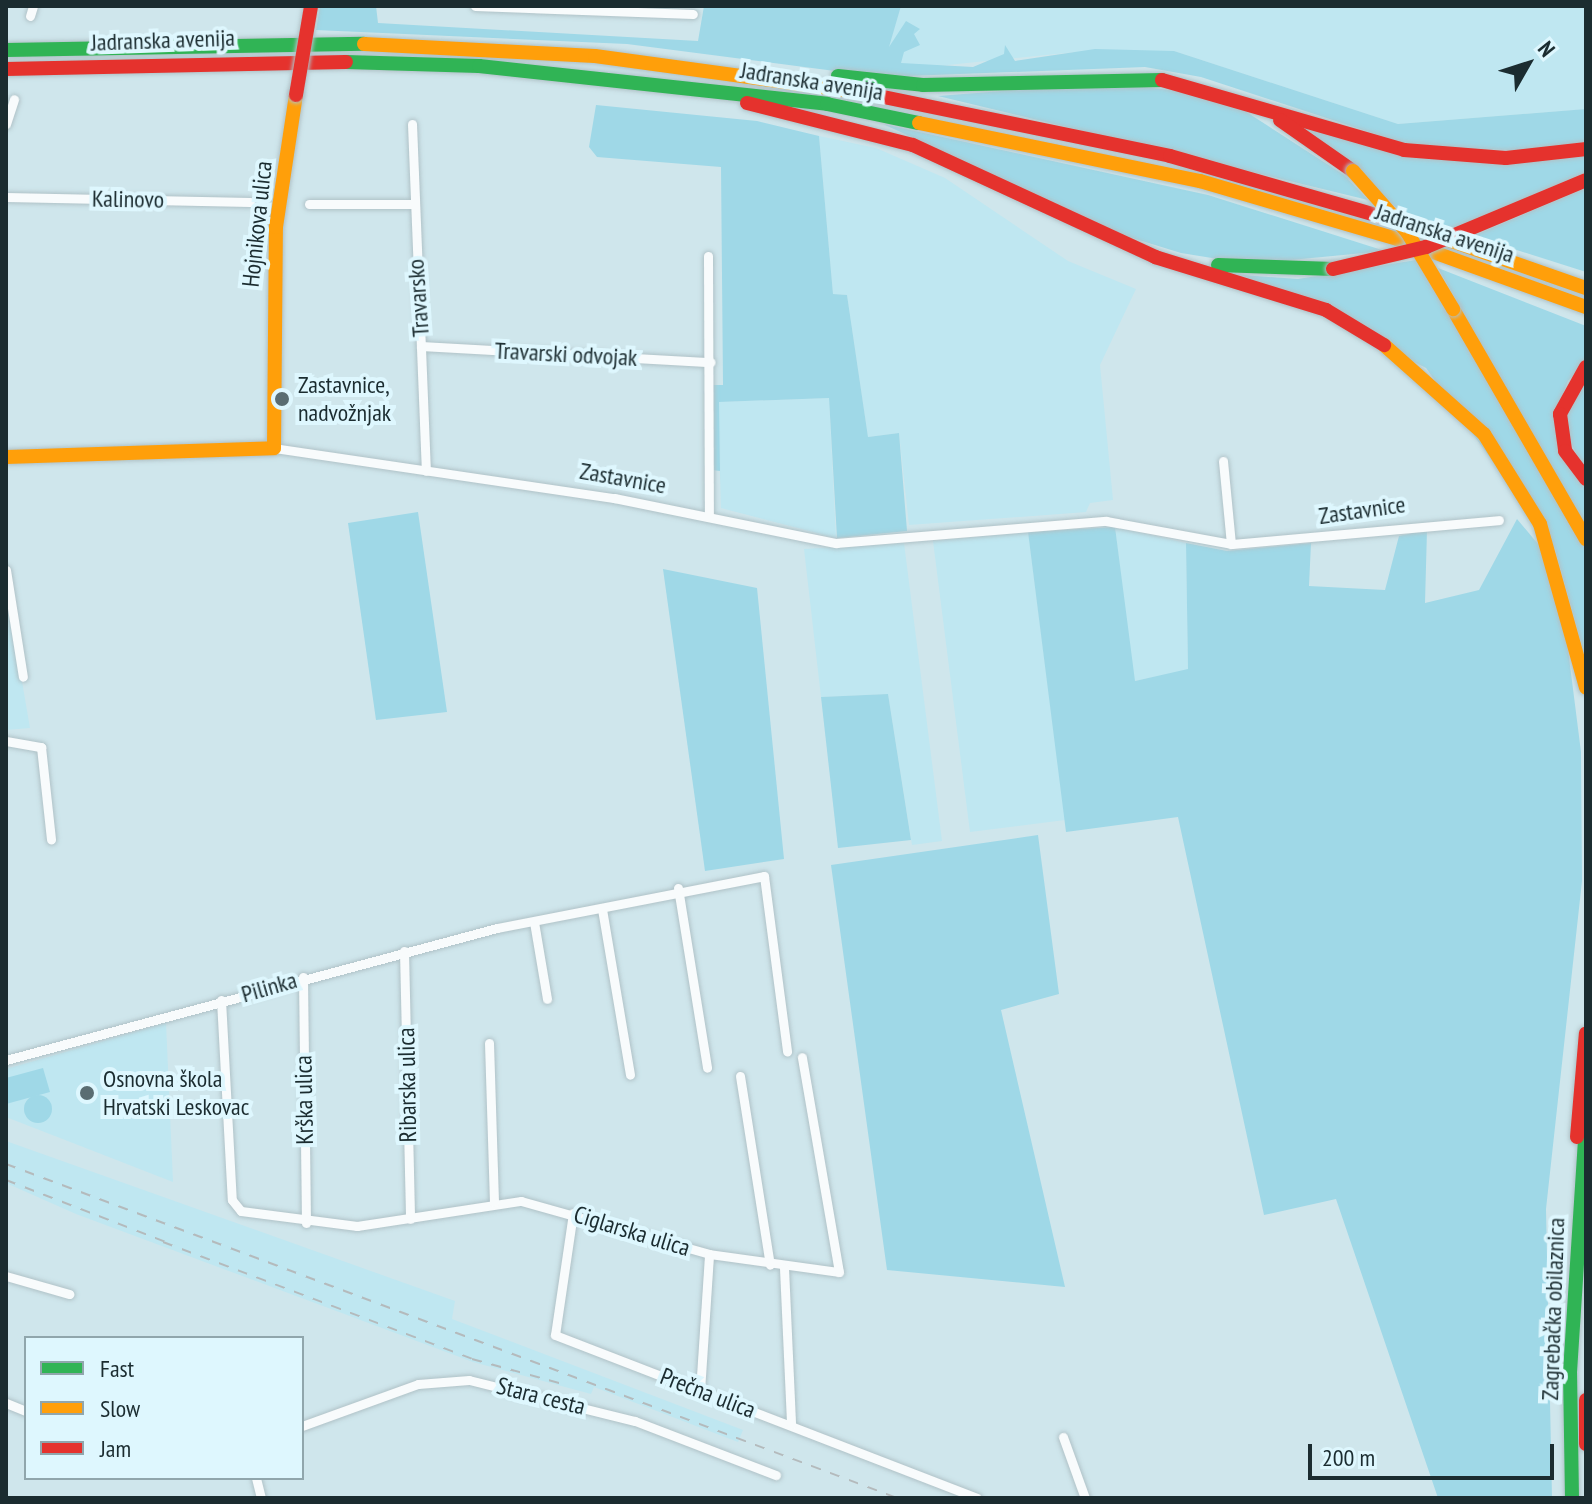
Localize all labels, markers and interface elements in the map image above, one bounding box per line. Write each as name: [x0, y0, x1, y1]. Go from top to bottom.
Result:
street label: Jadranska avenija: [91, 23, 235, 57]
north arrow: [1488, 24, 1568, 104]
text: N: [1532, 35, 1561, 62]
street label: Jadranska avenija: [739, 56, 885, 106]
street label: Hojnikova ulica: [236, 159, 278, 289]
street label: Kalinovo: [92, 184, 164, 214]
street label: Jadranska avenija: [1372, 197, 1518, 269]
street label: Travarsko: [401, 258, 435, 338]
street label: Travarski odvojak: [494, 336, 638, 372]
place label: Zastavnice, nadvožnjak: [298, 371, 391, 427]
marker: Zastavnice, nadvožnjak: [273, 390, 291, 408]
street label: Zastavnice: [578, 456, 668, 500]
street label: Zastavnice: [1317, 490, 1407, 530]
street label: Pilinka: [238, 965, 300, 1009]
street label: Ribarska ulica: [392, 1027, 422, 1143]
street label: Krška ulica: [289, 1055, 319, 1145]
place label: Osnovna škola Hrvatski Leskovac: [103, 1065, 249, 1121]
marker: Osnovna škola Hrvatski Leskovac: [78, 1084, 96, 1102]
street label: Ciglarska ulica: [571, 1200, 693, 1262]
street label: Zagrebačka obilaznica: [1535, 1217, 1571, 1401]
legend: [24, 1336, 304, 1480]
text: Fast: [100, 1353, 134, 1384]
street label: Prečna ulica: [656, 1362, 760, 1424]
street label: Stara cesta: [494, 1371, 588, 1421]
text: Slow: [100, 1393, 140, 1424]
scale bar: [1312, 1428, 1558, 1478]
text: Jam: [100, 1433, 131, 1464]
text: 200 m: [1322, 1442, 1375, 1473]

